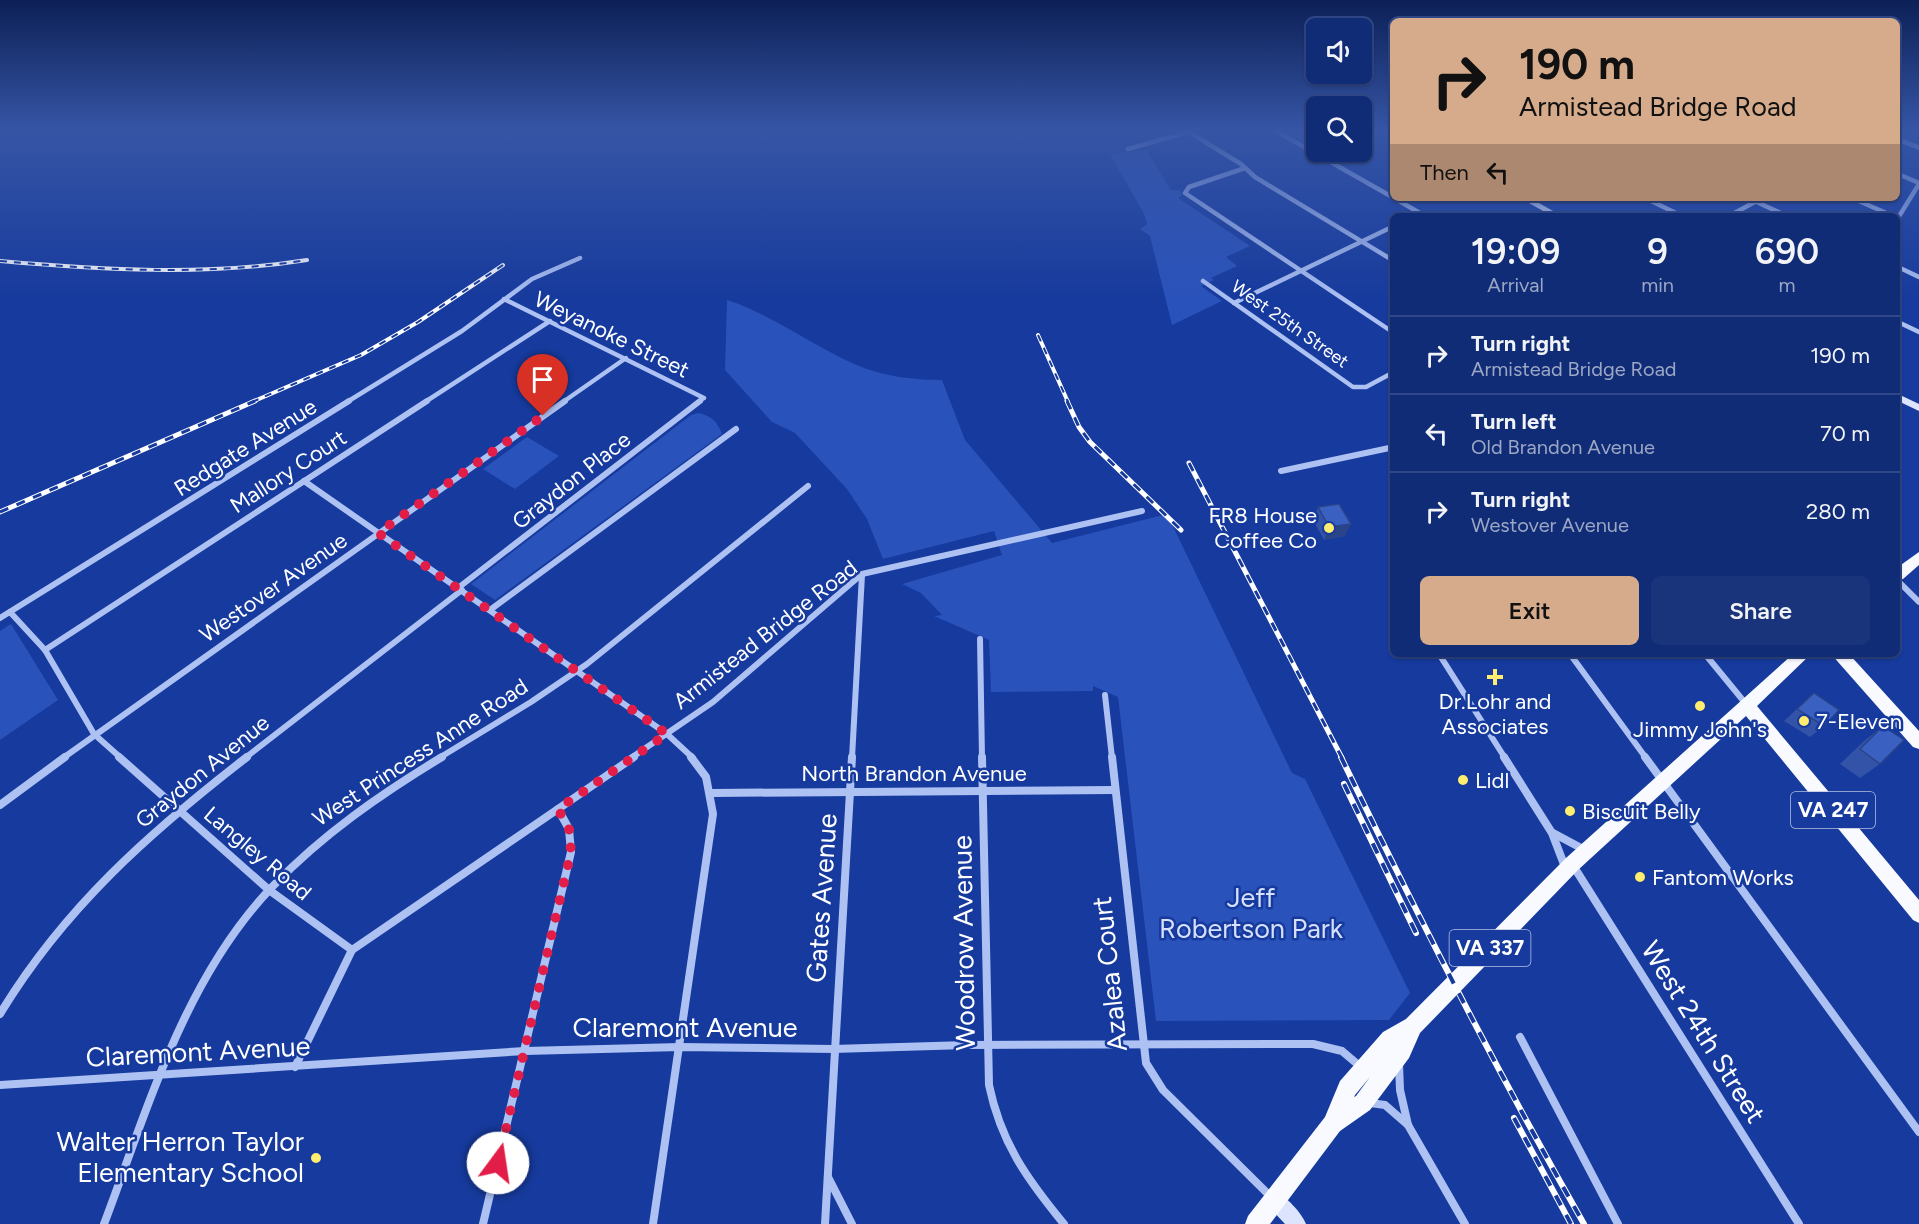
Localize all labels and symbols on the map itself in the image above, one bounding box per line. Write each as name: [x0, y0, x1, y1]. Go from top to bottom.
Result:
street label: West 25th Street: [1227, 275, 1353, 373]
street label: Weyanoke Street: [530, 285, 694, 384]
pin: [517, 354, 568, 416]
street label: Redgate Avenue: [169, 393, 322, 502]
street label: Mallory Court: [225, 424, 352, 519]
street label: Graydon Place: [507, 426, 636, 535]
place label: FR8 House Coffee Co: [1209, 502, 1317, 554]
marker: FR8 House Coffee Co: [1322, 521, 1336, 535]
street label: Westover Avenue: [194, 527, 352, 648]
street label: Armistead Bridge Road: [668, 554, 863, 715]
marker: Dr.Lohr and Associates: [1486, 668, 1504, 686]
street label: West Princess Anne Road: [308, 673, 533, 832]
place label: Dr.Lohr and Associates: [1439, 688, 1551, 740]
marker: Jimmy John's: [1693, 699, 1707, 713]
place label: 7-Eleven: [1816, 708, 1902, 735]
street label: Graydon Avenue: [130, 709, 275, 834]
marker: 7-Eleven: [1797, 714, 1811, 728]
place label: Jimmy John's: [1633, 716, 1767, 743]
street label: North Brandon Avenue: [801, 760, 1027, 787]
place label: Lidl: [1475, 767, 1509, 794]
marker: Lidl: [1456, 773, 1470, 787]
road number: VA 247: [1791, 792, 1875, 828]
place label: Biscuit Belly: [1582, 798, 1701, 825]
street label: Langley Road: [198, 801, 317, 906]
marker: Biscuit Belly: [1563, 804, 1577, 818]
street label: Gates Avenue: [799, 812, 844, 984]
street label: Woodrow Avenue: [945, 835, 982, 1051]
place label: Fantom Works: [1652, 864, 1794, 891]
marker: Fantom Works: [1633, 870, 1647, 884]
park label: Jeff Robertson Park: [1159, 881, 1344, 945]
street label: Azalea Court: [1085, 895, 1134, 1053]
road number: VA 337: [1450, 930, 1530, 966]
street label: West 24th Street: [1634, 935, 1773, 1129]
street label: Claremont Avenue: [573, 1011, 797, 1044]
street label: Claremont Avenue: [85, 1029, 311, 1074]
place label: Walter Herron Taylor Elementary School: [56, 1125, 304, 1189]
position arrow: [466, 1131, 530, 1195]
marker: Walter Herron Taylor Elementary School: [309, 1151, 323, 1165]

